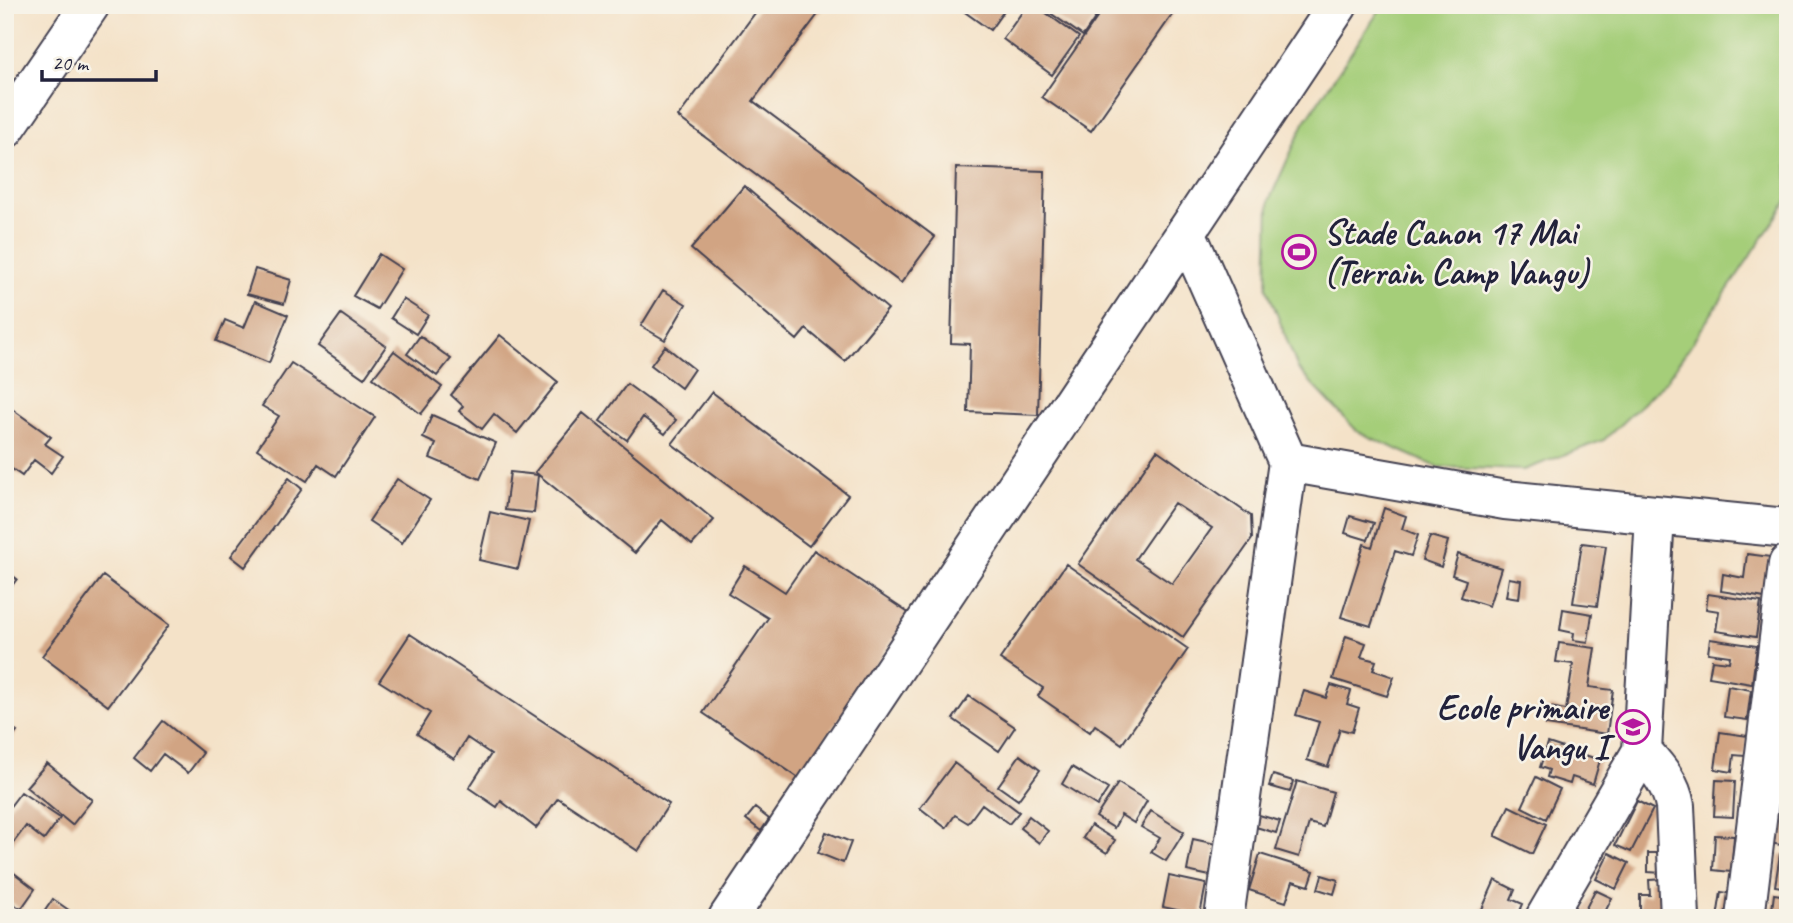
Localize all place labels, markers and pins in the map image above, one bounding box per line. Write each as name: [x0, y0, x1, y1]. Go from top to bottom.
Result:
place label: Stade Canon 17 Mai (Terrain Camp Vangu): [1324, 210, 1591, 295]
sports icon: Stade Canon 17 Mai (Terrain Camp Vangu): [1280, 233, 1318, 271]
place label: Ecole primaire Vangu I: [1437, 685, 1616, 770]
school or university icon: Ecole primaire Vangu I: [1614, 708, 1652, 746]

